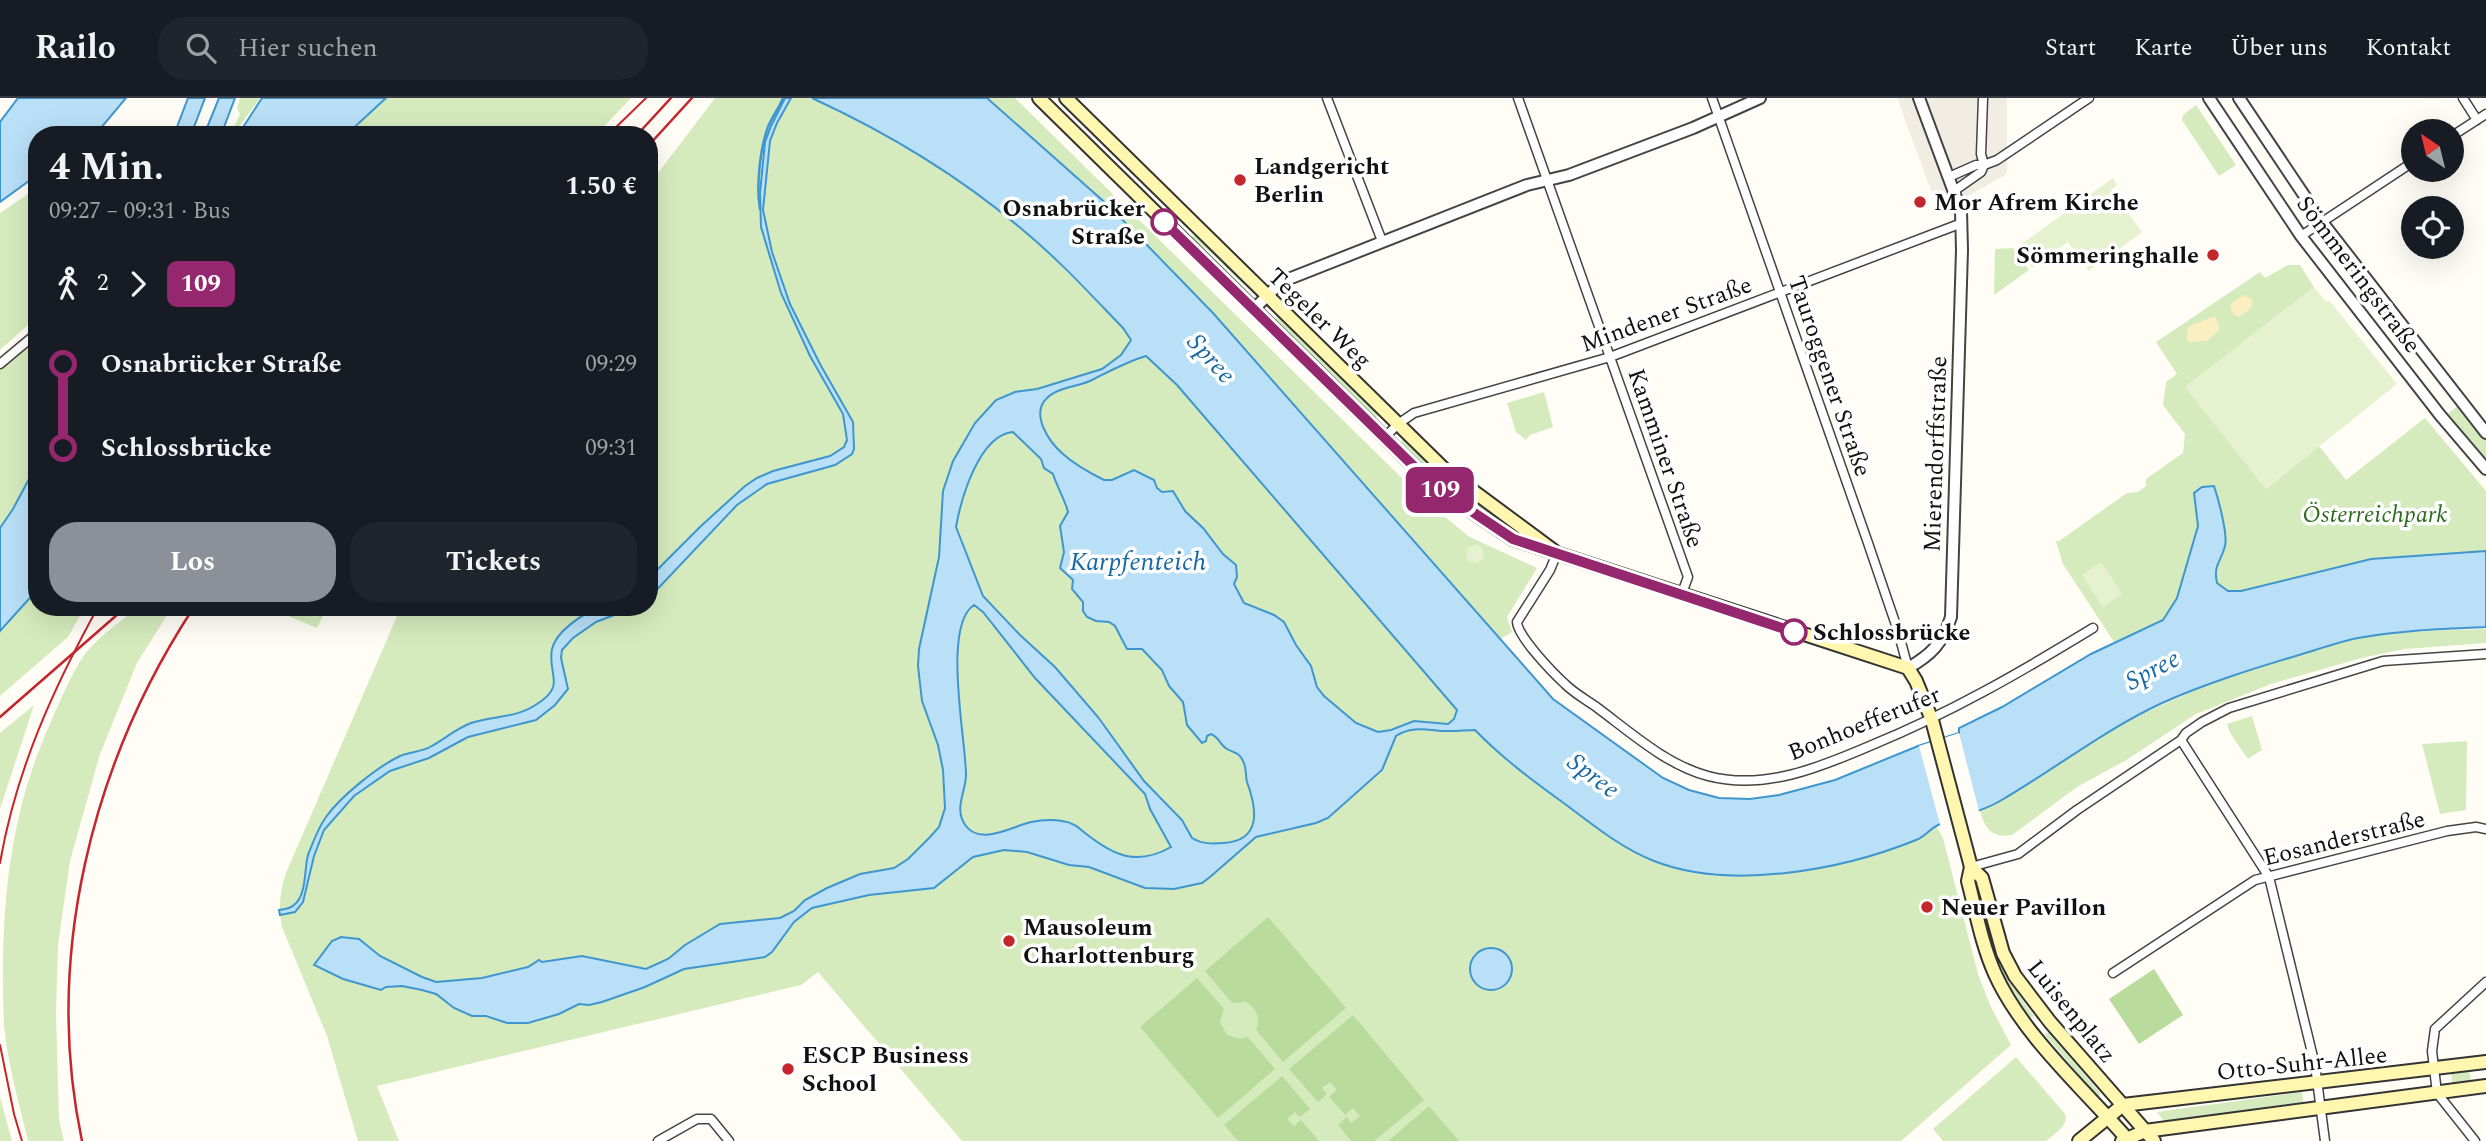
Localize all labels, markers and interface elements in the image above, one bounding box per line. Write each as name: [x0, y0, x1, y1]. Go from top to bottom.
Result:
search box: [158, 17, 648, 80]
text: Railo: [35, 23, 116, 73]
text: Hier suchen: [238, 28, 378, 68]
icon: search: [182, 29, 220, 67]
text: Start: [2045, 30, 2096, 66]
text: Karte: [2134, 30, 2192, 66]
text: Über uns: [2230, 30, 2328, 66]
text: Kontakt: [2366, 30, 2451, 66]
north arrow: [2401, 119, 2464, 182]
map controls: [2401, 119, 2464, 259]
text: 4 Min.: [49, 139, 164, 197]
place label: Landgericht Berlin: [1254, 149, 1389, 213]
text: 1.50 €: [565, 166, 637, 206]
marker: Landgericht Berlin: [1232, 172, 1248, 188]
place label: Mor Afrem Kirche: [1934, 185, 2139, 221]
street label: Sömmeringstraße: [2287, 188, 2430, 361]
place label: Osnabrücker Straße: [1003, 191, 1146, 255]
text: 09:27 – 09:31 · Bus: [49, 194, 231, 229]
marker: Mor Afrem Kirche: [1912, 194, 1928, 210]
button: locate: [2401, 196, 2464, 259]
marker: Osnabrücker Straße: [1151, 209, 1177, 235]
place label: Sömmeringhalle: [2016, 238, 2199, 274]
marker: Sömmeringhalle: [2205, 247, 2221, 263]
street label: Tegeler Weg: [1259, 260, 1380, 378]
icon: walk: [49, 265, 87, 303]
icon: forward: [119, 265, 157, 303]
text: 2: [97, 266, 109, 301]
text: 109: [181, 266, 221, 302]
street label: Mindener Straße: [1576, 267, 1757, 363]
street label: Tauroggener Straße: [1778, 271, 1880, 482]
water label: Spree: [1177, 324, 1245, 393]
text: Osnabrücker Straße: [101, 344, 342, 384]
text: 09:29: [585, 347, 637, 382]
street label: Mierendorffstraße: [1915, 355, 1957, 553]
street label: Kamminer Straße: [1617, 364, 1713, 553]
text: Schlossbrücke: [101, 428, 272, 468]
text: 09:31: [585, 431, 637, 466]
line badge: 109: [1400, 467, 1480, 513]
text: 109: [1420, 472, 1460, 508]
park label: Österreichpark: [2303, 497, 2447, 533]
button: Los: [49, 522, 336, 602]
button: Tickets: [350, 522, 637, 602]
water label: Karpfenteich: [1070, 542, 1206, 582]
place label: Schlossbrücke: [1813, 615, 1971, 651]
marker: Schlossbrücke: [1781, 619, 1807, 645]
water label: Spree: [2118, 639, 2187, 701]
street label: Bonhoefferufer: [1783, 677, 1946, 771]
water label: Spree: [1558, 743, 1628, 809]
street label: Eosanderstraße: [2259, 801, 2429, 876]
place label: Neuer Pavillon: [1941, 890, 2106, 926]
marker: Neuer Pavillon: [1919, 899, 1935, 915]
place label: Mausoleum Charlottenburg: [1023, 910, 1195, 974]
marker: Mausoleum Charlottenburg: [1001, 933, 1017, 949]
street label: Luisenplatz: [2018, 952, 2124, 1071]
street label: Otto-Suhr-Allee: [2215, 1037, 2389, 1091]
place label: ESCP Business School: [802, 1038, 969, 1102]
marker: ESCP Business School: [780, 1061, 796, 1077]

